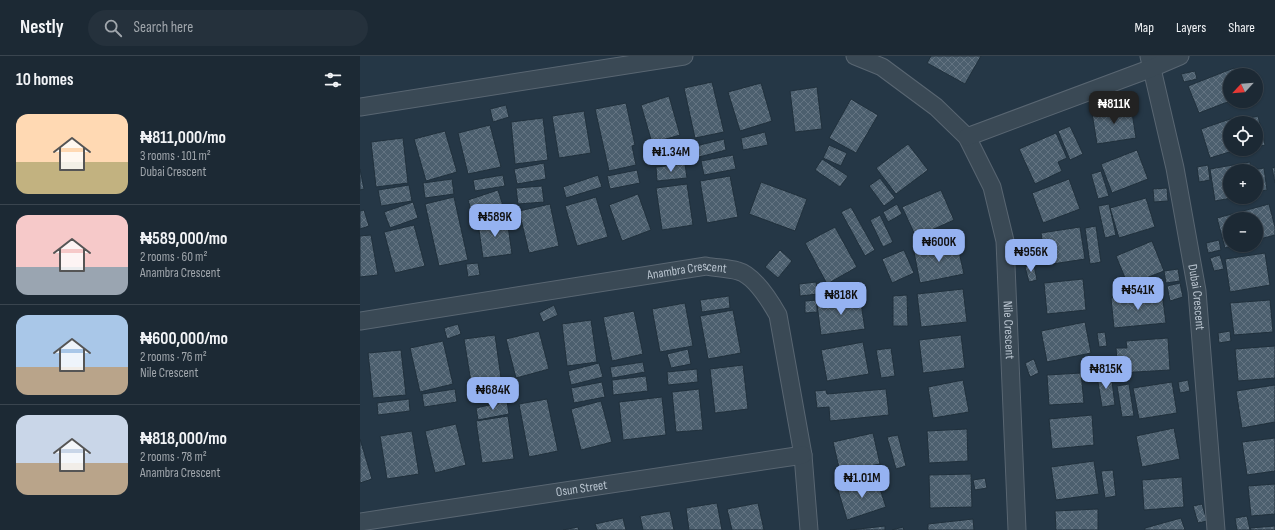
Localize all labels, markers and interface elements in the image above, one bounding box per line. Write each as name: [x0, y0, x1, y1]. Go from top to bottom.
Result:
search box: [88, 10, 368, 46]
text: Nestly: [20, 16, 64, 39]
icon: search: [102, 17, 124, 39]
text: Search here: [134, 18, 193, 37]
text: Map: [1134, 19, 1154, 36]
text: Layers: [1176, 19, 1206, 36]
text: Share: [1228, 19, 1255, 36]
north arrow: [1223, 68, 1263, 108]
map controls: [1223, 68, 1263, 252]
icon: filters: [322, 69, 344, 91]
text: 10 homes: [16, 70, 73, 90]
pin: ₦811K: [1086, 91, 1142, 125]
text: ₦811K: [1098, 96, 1130, 112]
button: locate: [1223, 116, 1263, 156]
text: ₦811,000/mo: [140, 128, 226, 148]
icon: home: [48, 130, 96, 178]
pin: ₦1.34M: [638, 139, 704, 173]
text: ₦1.34M: [652, 144, 690, 160]
text: 3 rooms · 101 m²: [140, 148, 211, 164]
text: Dubai Crescent: [140, 164, 206, 180]
button: +: [1223, 164, 1263, 204]
pin: ₦589K: [467, 204, 523, 238]
text: ₦589K: [478, 209, 512, 225]
button: −: [1223, 212, 1263, 252]
text: ₦589,000/mo: [140, 229, 227, 249]
pin: ₦600K: [911, 229, 967, 263]
icon: home: [48, 231, 96, 279]
text: ₦600K: [922, 234, 956, 250]
pin: ₦956K: [1003, 239, 1059, 273]
text: ₦956K: [1014, 244, 1048, 260]
text: 2 rooms · 60 m²: [140, 249, 207, 265]
street label: Anambra Crescent: [645, 258, 728, 283]
street label: Dubai Crescent: [1184, 263, 1208, 331]
text: Anambra Crescent: [140, 265, 220, 281]
pin: ₦541K: [1110, 277, 1166, 311]
pin: ₦818K: [813, 282, 869, 316]
text: ₦541K: [1122, 282, 1154, 298]
text: ₦818K: [824, 287, 858, 303]
street label: Nile Crescent: [999, 300, 1018, 360]
text: ₦600,000/mo: [140, 329, 228, 349]
icon: home: [48, 331, 96, 379]
text: 2 rooms · 76 m²: [140, 349, 207, 365]
pin: ₦815K: [1078, 356, 1134, 390]
text: ₦815K: [1090, 361, 1122, 377]
text: Nile Crescent: [140, 365, 198, 381]
pin: ₦684K: [465, 377, 521, 411]
text: ₦684K: [476, 382, 510, 398]
text: ₦818,000/mo: [140, 429, 227, 449]
icon: home: [48, 431, 96, 479]
text: 2 rooms · 78 m²: [140, 449, 207, 465]
text: Anambra Crescent: [140, 465, 220, 481]
pin: ₦1.01M: [829, 465, 895, 499]
text: ₦1.01M: [844, 470, 880, 486]
street label: Osun Street: [555, 477, 608, 500]

